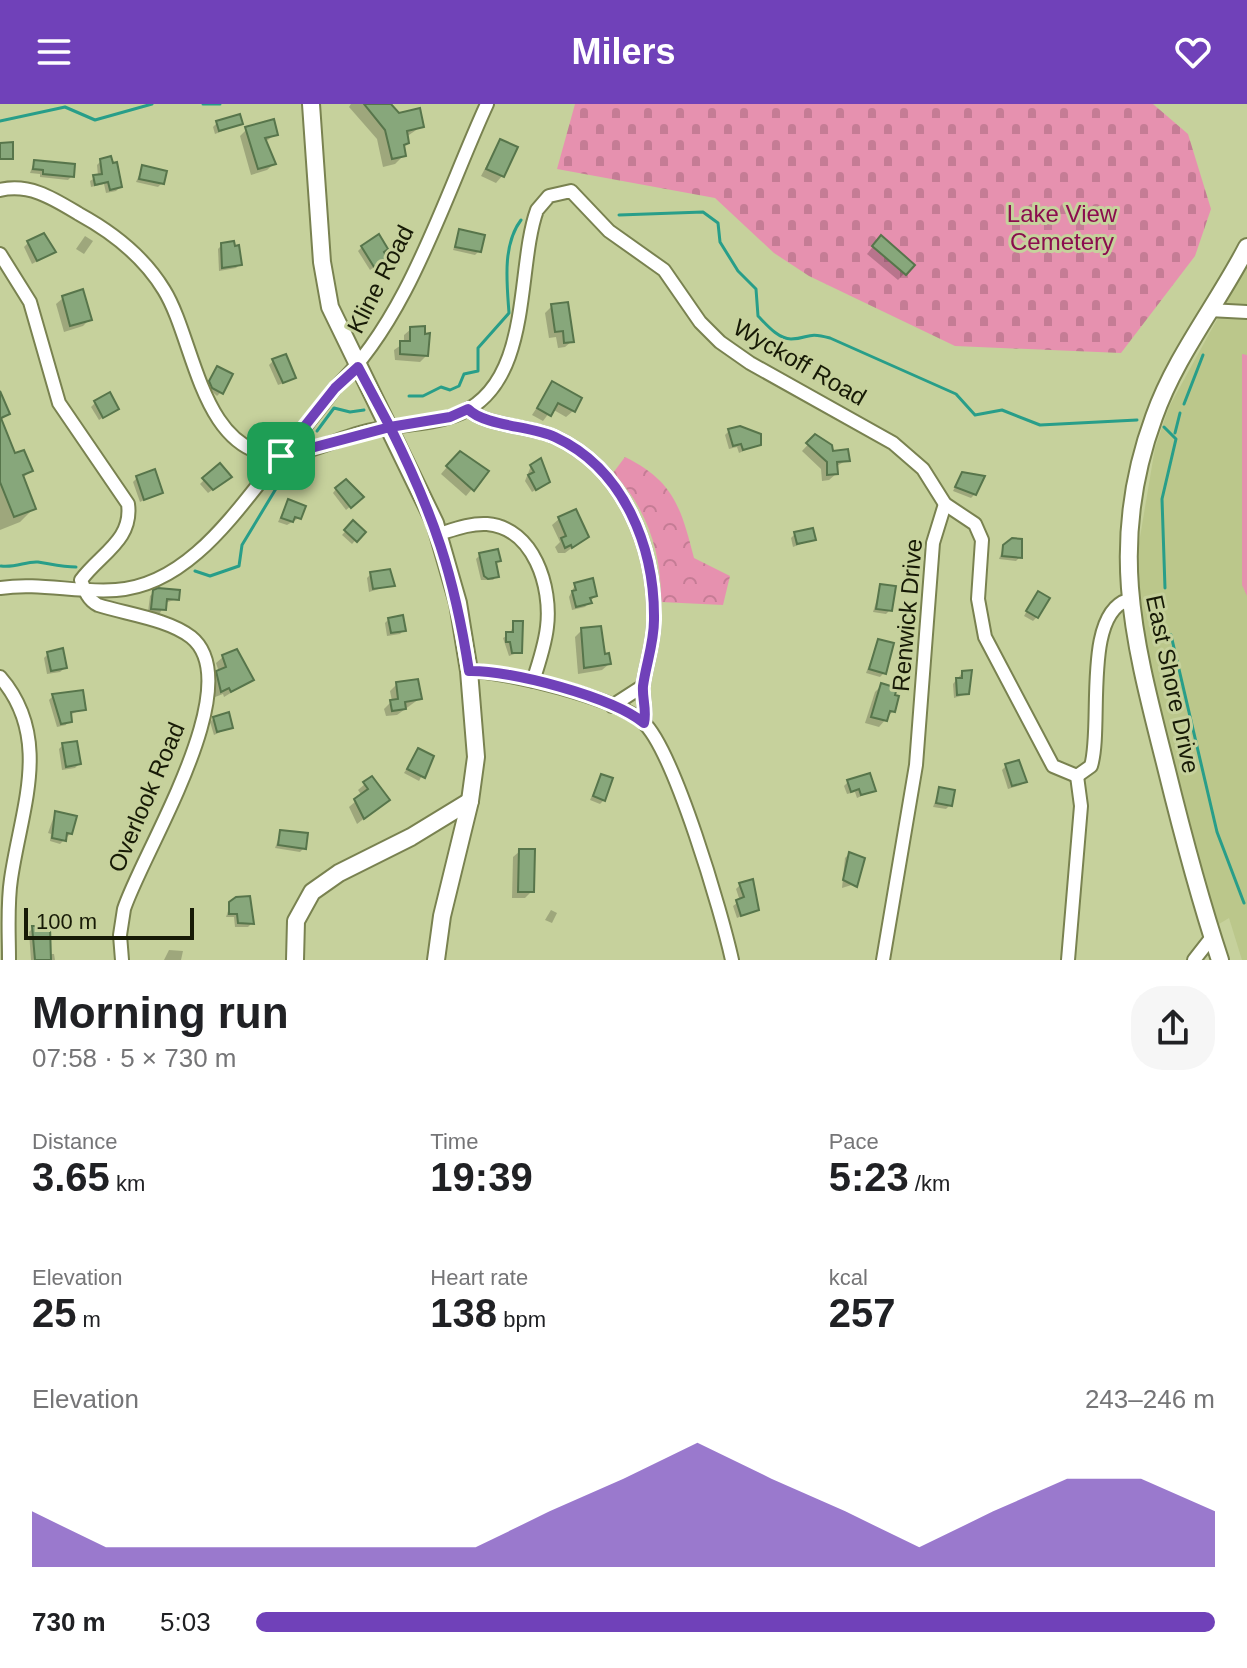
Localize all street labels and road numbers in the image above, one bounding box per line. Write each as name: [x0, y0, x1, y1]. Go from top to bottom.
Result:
street label: Kline Road: [341, 221, 419, 337]
street label: Wyckoff Road: [729, 313, 871, 411]
street label: Renwick Drive: [887, 537, 927, 693]
street label: East Shore Drive: [1141, 592, 1205, 776]
street label: Overlook Road: [102, 718, 190, 876]

